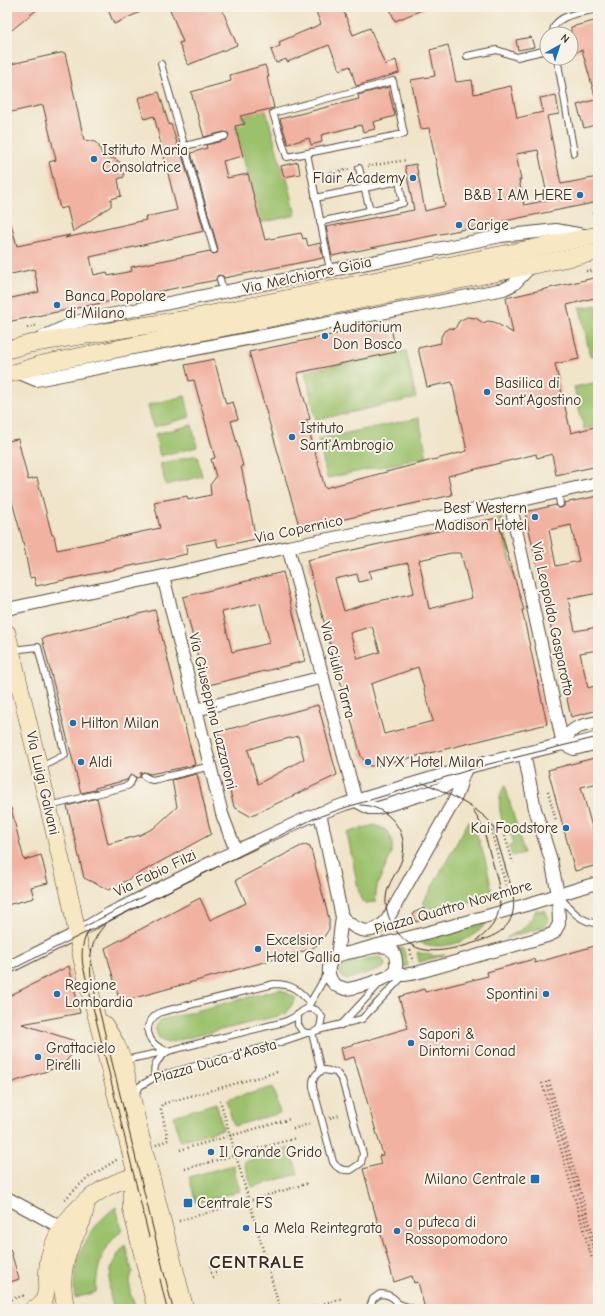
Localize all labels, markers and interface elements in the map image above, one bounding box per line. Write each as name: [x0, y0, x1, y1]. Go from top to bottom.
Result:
north arrow: [539, 26, 579, 66]
text: N: [558, 31, 572, 46]
place label: Istituto Maria Consolatrice: [102, 141, 188, 176]
marker: Istituto Maria Consolatrice: [89, 154, 99, 164]
place label: Flair Academy: [313, 169, 405, 187]
marker: Flair Academy: [408, 173, 418, 183]
place label: B&B I AM HERE: [464, 186, 572, 204]
marker: B&B I AM HERE: [575, 190, 585, 200]
place label: Carige: [467, 216, 509, 234]
marker: Carige: [454, 220, 464, 230]
street label: Via Melchiorre Gioia: [241, 253, 373, 297]
place label: Banca Popolare di Milano: [65, 287, 167, 322]
marker: Banca Popolare di Milano: [52, 300, 62, 310]
place label: Auditorium Don Bosco: [333, 318, 402, 353]
marker: Auditorium Don Bosco: [320, 331, 330, 341]
place label: Basilica di Sant'Agostino: [495, 374, 581, 409]
marker: Basilica di Sant'Agostino: [482, 387, 492, 397]
place label: Istituto Sant'Ambrogio: [300, 419, 394, 454]
marker: Istituto Sant'Ambrogio: [287, 432, 297, 442]
place label: Best Western Madison Hotel: [435, 499, 527, 534]
street label: Via Copernico: [253, 511, 345, 547]
marker: Best Western Madison Hotel: [530, 512, 540, 522]
street label: Via Leopoldo Gasparotto: [528, 540, 578, 698]
street label: Via Giulio Tarra: [316, 620, 360, 720]
street label: Via Giuseppina Lazzaroni: [185, 631, 241, 791]
place label: Hilton Milan: [81, 714, 159, 732]
marker: Hilton Milan: [68, 718, 78, 728]
street label: Via Luigi Galvani: [22, 729, 64, 837]
place label: Aldi: [89, 753, 112, 771]
place label: NYX Hotel Milan: [376, 753, 484, 771]
marker: Aldi: [76, 757, 86, 767]
marker: NYX Hotel Milan: [363, 757, 373, 767]
place label: Kai Foodstore: [471, 819, 558, 837]
marker: Kai Foodstore: [561, 823, 571, 833]
street label: Via Fabio Filzi: [111, 845, 199, 901]
street label: Piazza Quattro Novembre: [372, 876, 534, 938]
place label: Excelsior Hotel Gallia: [266, 931, 341, 966]
marker: Excelsior Hotel Gallia: [253, 944, 263, 954]
place label: Regione Lombardia: [65, 976, 133, 1011]
place label: Spontini: [486, 985, 538, 1003]
marker: Regione Lombardia: [52, 989, 62, 999]
marker: Spontini: [541, 989, 551, 999]
place label: Sapori & Dintorni Conad: [419, 1025, 516, 1060]
street label: Piazza Duca d'Aosta: [151, 1035, 279, 1087]
marker: Sapori & Dintorni Conad: [406, 1038, 416, 1048]
place label: Grattacielo Pirelli: [46, 1039, 115, 1074]
marker: Grattacielo Pirelli: [33, 1052, 43, 1062]
place label: Il Grande Grido: [219, 1143, 322, 1161]
marker: Il Grande Grido: [206, 1147, 216, 1157]
place label: Milano Centrale: [424, 1170, 526, 1188]
marker: Milano Centrale: [529, 1173, 541, 1185]
place label: Centrale FS: [197, 1194, 272, 1212]
marker: Centrale FS: [182, 1197, 194, 1209]
place label: a puteca di Rossopomodoro: [405, 1213, 508, 1248]
place label: La Mela Reintegrata: [254, 1219, 382, 1237]
marker: La Mela Reintegrata: [241, 1223, 251, 1233]
marker: a puteca di Rossopomodoro: [392, 1226, 402, 1236]
district label: CENTRALE: [209, 1251, 305, 1273]

